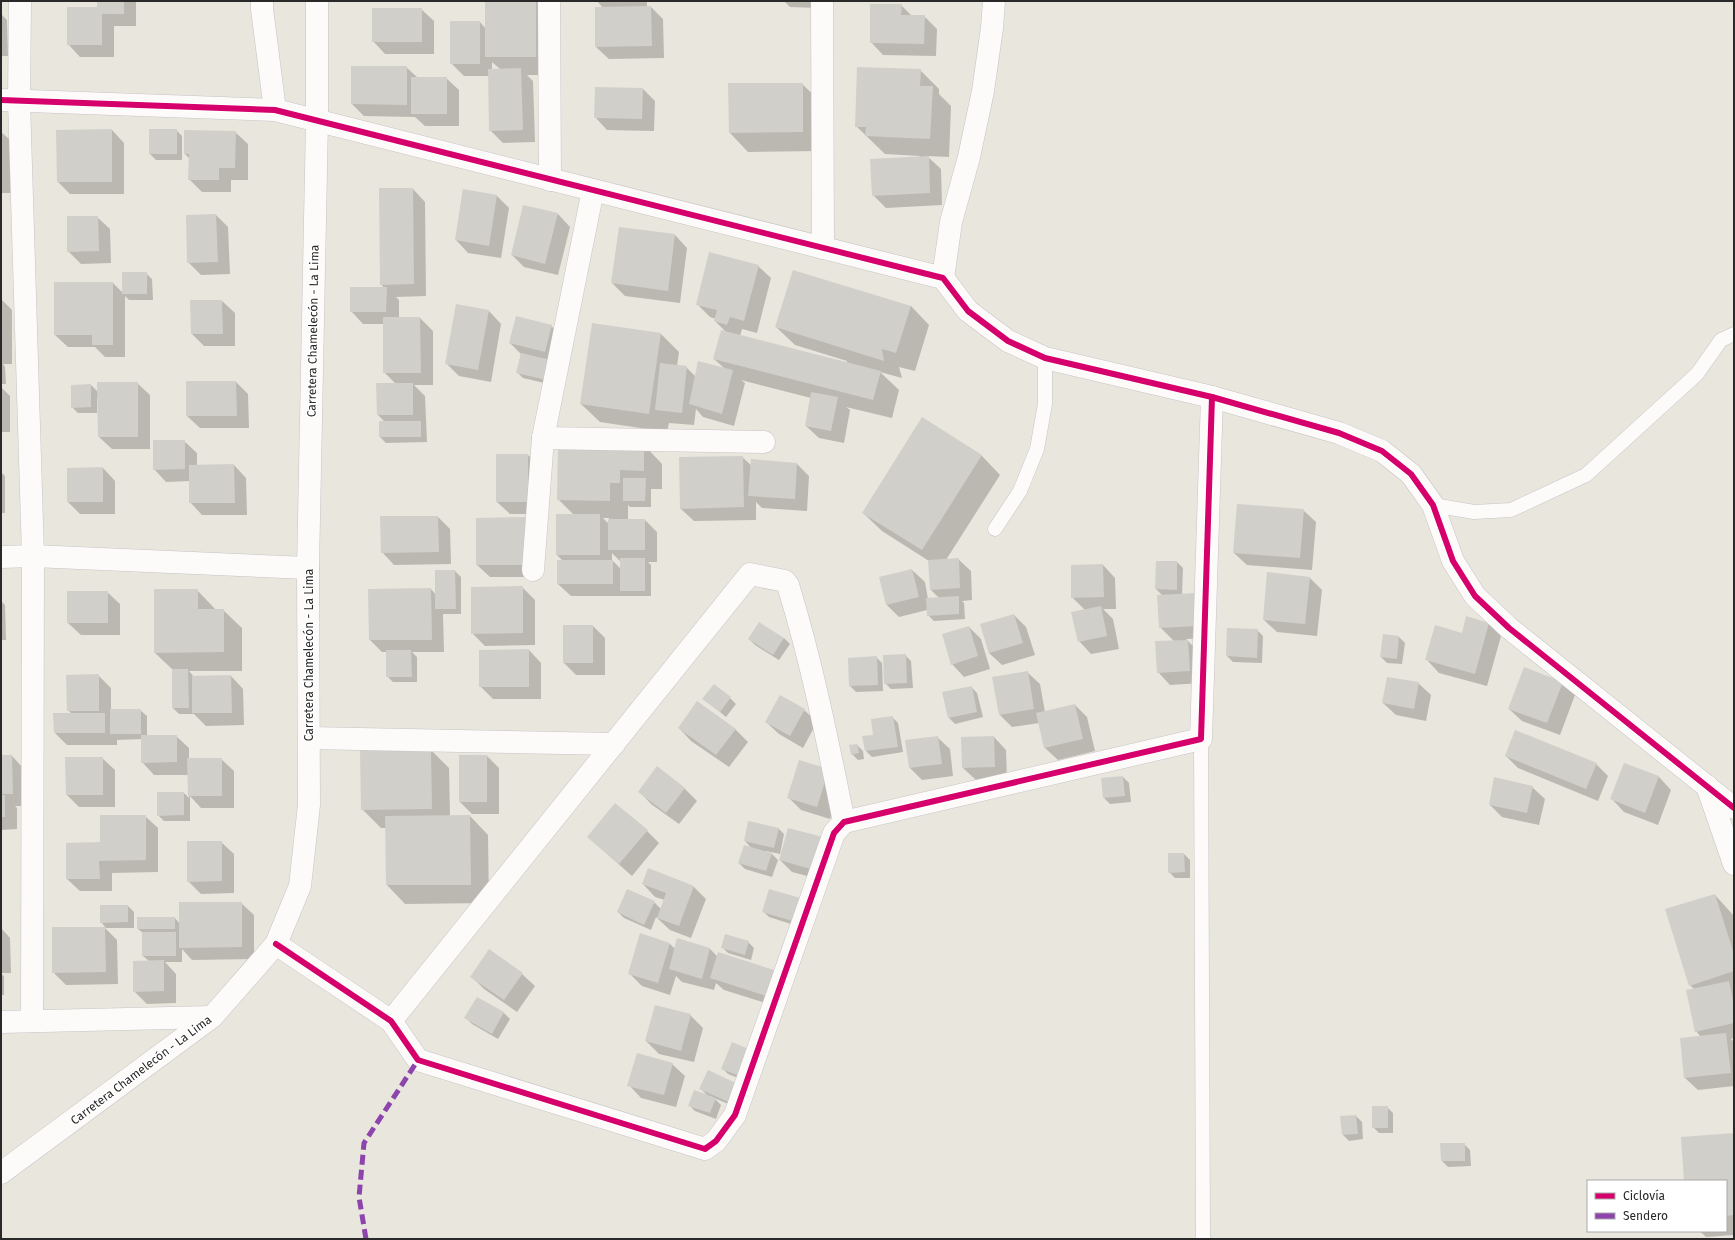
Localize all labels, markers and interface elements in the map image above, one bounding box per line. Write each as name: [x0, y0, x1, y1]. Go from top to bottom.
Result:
street label: Carretera Chamelecón - La Lima: [304, 245, 322, 417]
street label: Carretera Chamelecón - La Lima: [302, 569, 316, 741]
street label: Carretera Chamelecón - La Lima: [68, 1012, 214, 1128]
legend: [1587, 1180, 1727, 1232]
text: Ciclovía: [1623, 1189, 1665, 1203]
text: Sendero: [1623, 1209, 1668, 1223]

